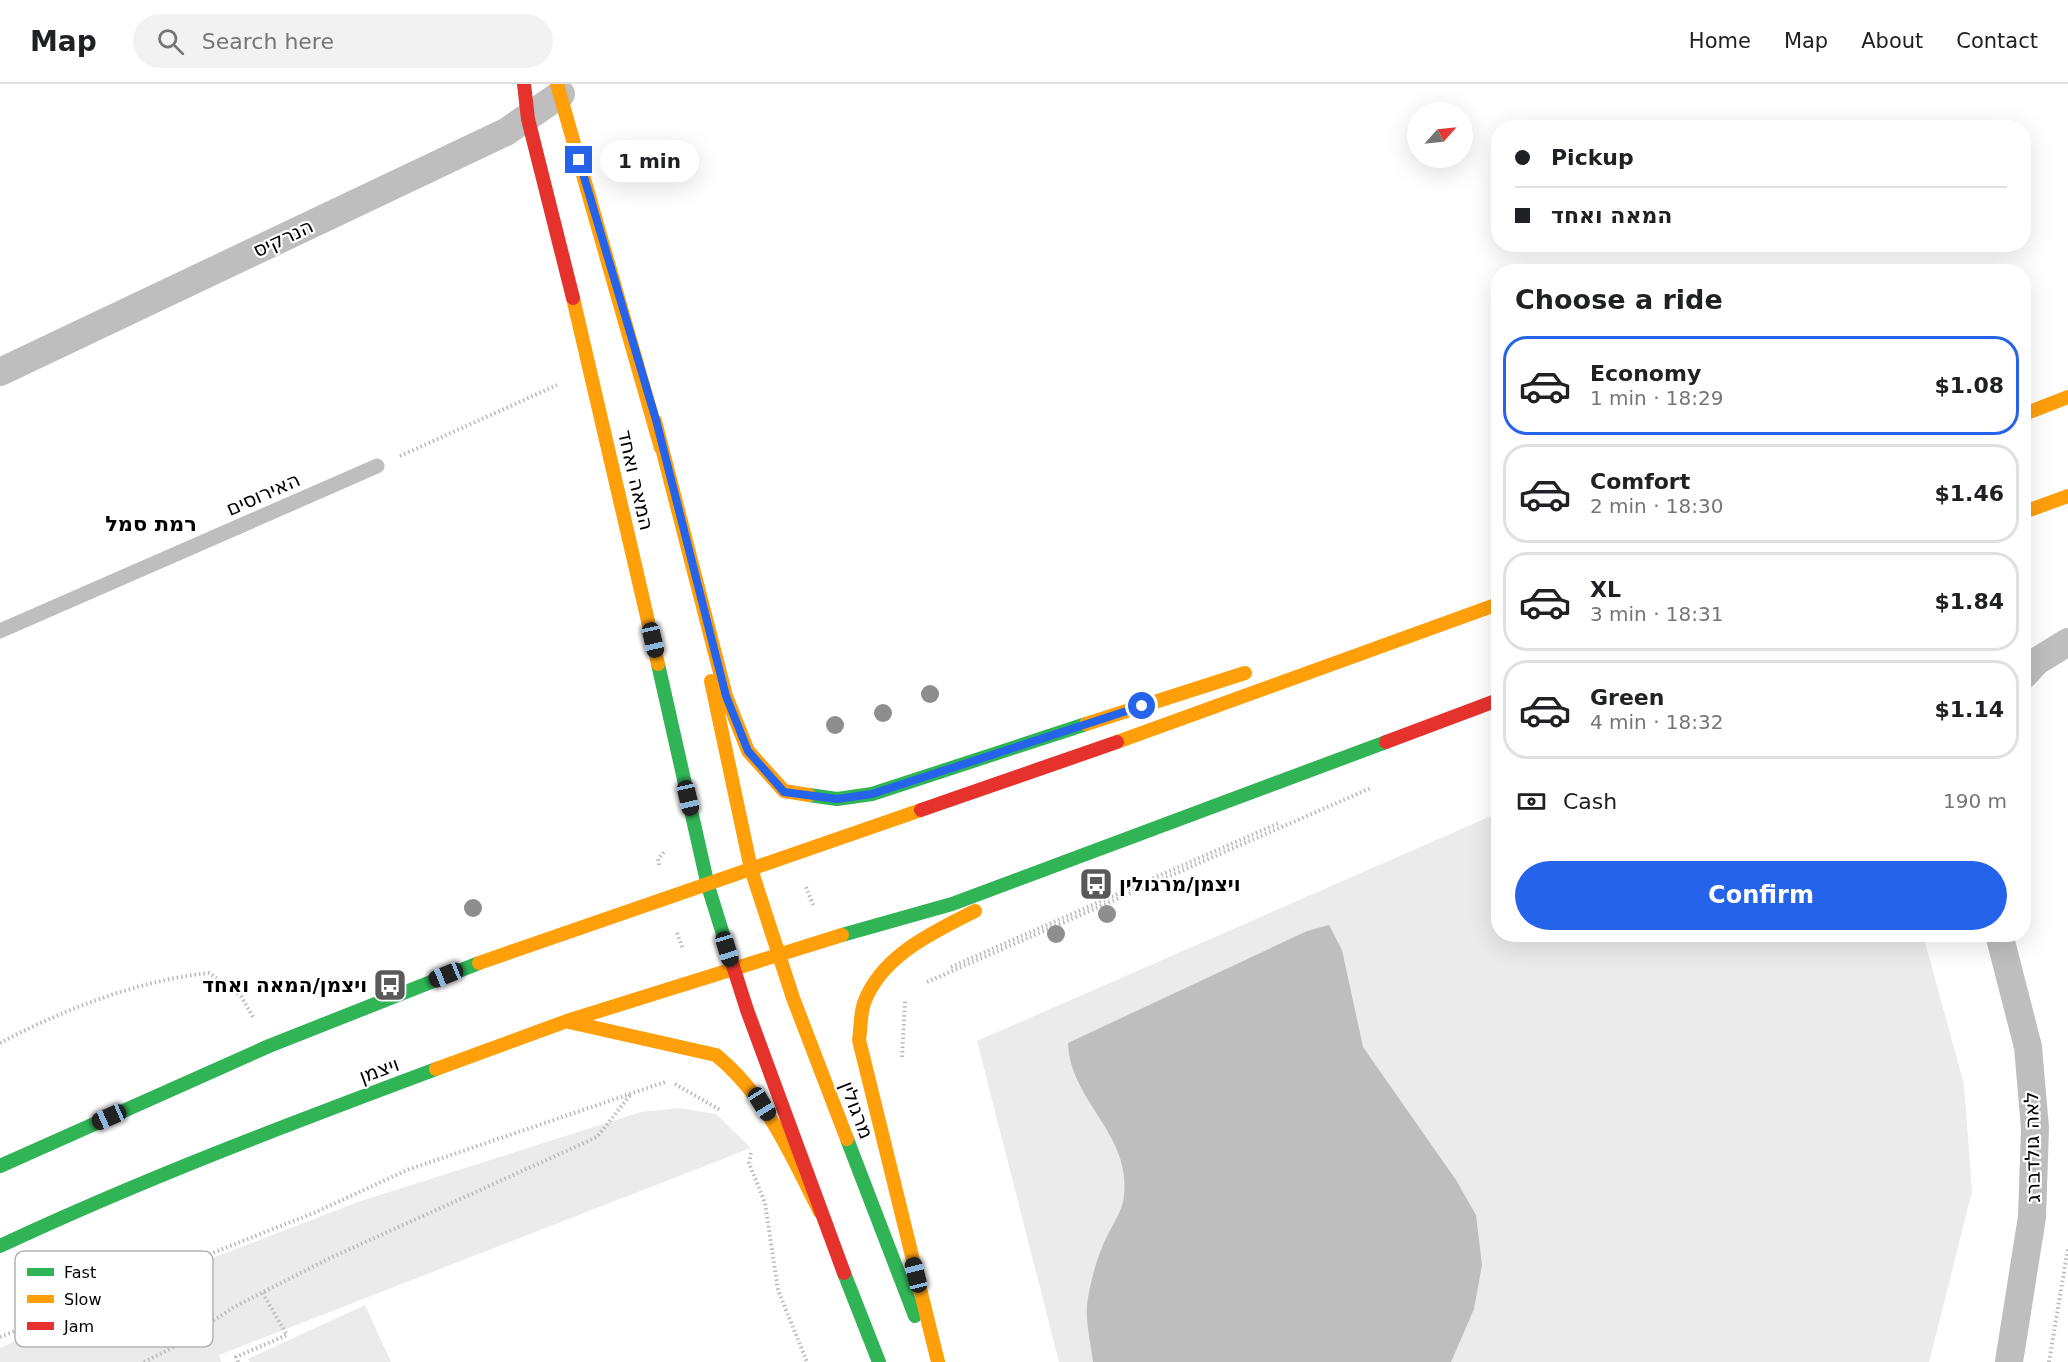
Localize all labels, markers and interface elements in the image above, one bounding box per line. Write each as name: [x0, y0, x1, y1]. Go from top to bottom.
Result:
search box: [133, 14, 553, 68]
text: Map: [30, 25, 97, 58]
icon: search: [154, 25, 187, 58]
text: Search here: [202, 29, 334, 54]
text: Home: [1689, 29, 1751, 53]
text: Map: [1784, 29, 1828, 53]
text: About: [1861, 29, 1923, 53]
text: Contact: [1956, 29, 2038, 53]
north arrow: [1407, 102, 1473, 168]
map controls: [1407, 102, 1473, 168]
callout: 1 min: [600, 139, 699, 181]
text: Pickup: [1551, 145, 1634, 170]
route end: [565, 146, 592, 173]
text: 1 min: [618, 149, 681, 173]
text: המאה ואחד: [1551, 203, 1672, 228]
street label: הנרקיס: [249, 214, 317, 262]
text: Choose a ride: [1515, 284, 1723, 315]
icon: car: [1518, 359, 1572, 413]
text: Economy: [1590, 361, 1701, 386]
text: $1.08: [1934, 373, 2004, 398]
text: 1 min · 18:29: [1590, 386, 1724, 410]
street label: המאה ואחד: [613, 427, 659, 533]
street label: האירוסים: [222, 467, 304, 521]
icon: car: [1518, 467, 1572, 521]
text: Comfort: [1590, 469, 1690, 494]
text: $1.46: [1934, 481, 2004, 506]
text: 2 min · 18:30: [1590, 494, 1724, 518]
district label: רמת סמל: [105, 512, 197, 536]
icon: car: [1518, 575, 1572, 629]
text: XL: [1590, 577, 1621, 602]
text: $1.84: [1934, 589, 2004, 614]
text: 3 min · 18:31: [1590, 602, 1724, 626]
car: [640, 620, 666, 660]
icon: car: [1518, 683, 1572, 737]
text: Green: [1590, 685, 1664, 710]
route start: [1128, 692, 1155, 719]
text: $1.14: [1934, 697, 2004, 722]
text: 4 min · 18:32: [1590, 710, 1724, 734]
car: [675, 778, 701, 818]
icon: cash: [1515, 785, 1548, 818]
text: Cash: [1563, 789, 1617, 814]
text: 190 m: [1943, 789, 2007, 813]
button: Confirm: [1515, 861, 2007, 930]
bus stop icon: ויצמן/מרגולין: [1078, 866, 1114, 902]
place label: ויצמן/מרגולין: [1119, 872, 1241, 896]
car: [713, 929, 741, 969]
car: [426, 960, 466, 990]
bus stop icon: ויצמן/המאה ואחד: [372, 967, 408, 1003]
place label: ויצמן/המאה ואחד: [202, 973, 367, 997]
street label: ויצמן: [356, 1052, 402, 1088]
street label: מרגולין: [835, 1078, 879, 1142]
car: [745, 1084, 779, 1124]
street label: לאה גולדברג: [2019, 1091, 2045, 1203]
car: [89, 1101, 129, 1133]
legend: [15, 1251, 213, 1347]
car: [903, 1255, 929, 1295]
text: Fast: [64, 1263, 96, 1282]
text: Slow: [64, 1290, 101, 1309]
text: Jam: [63, 1317, 94, 1336]

